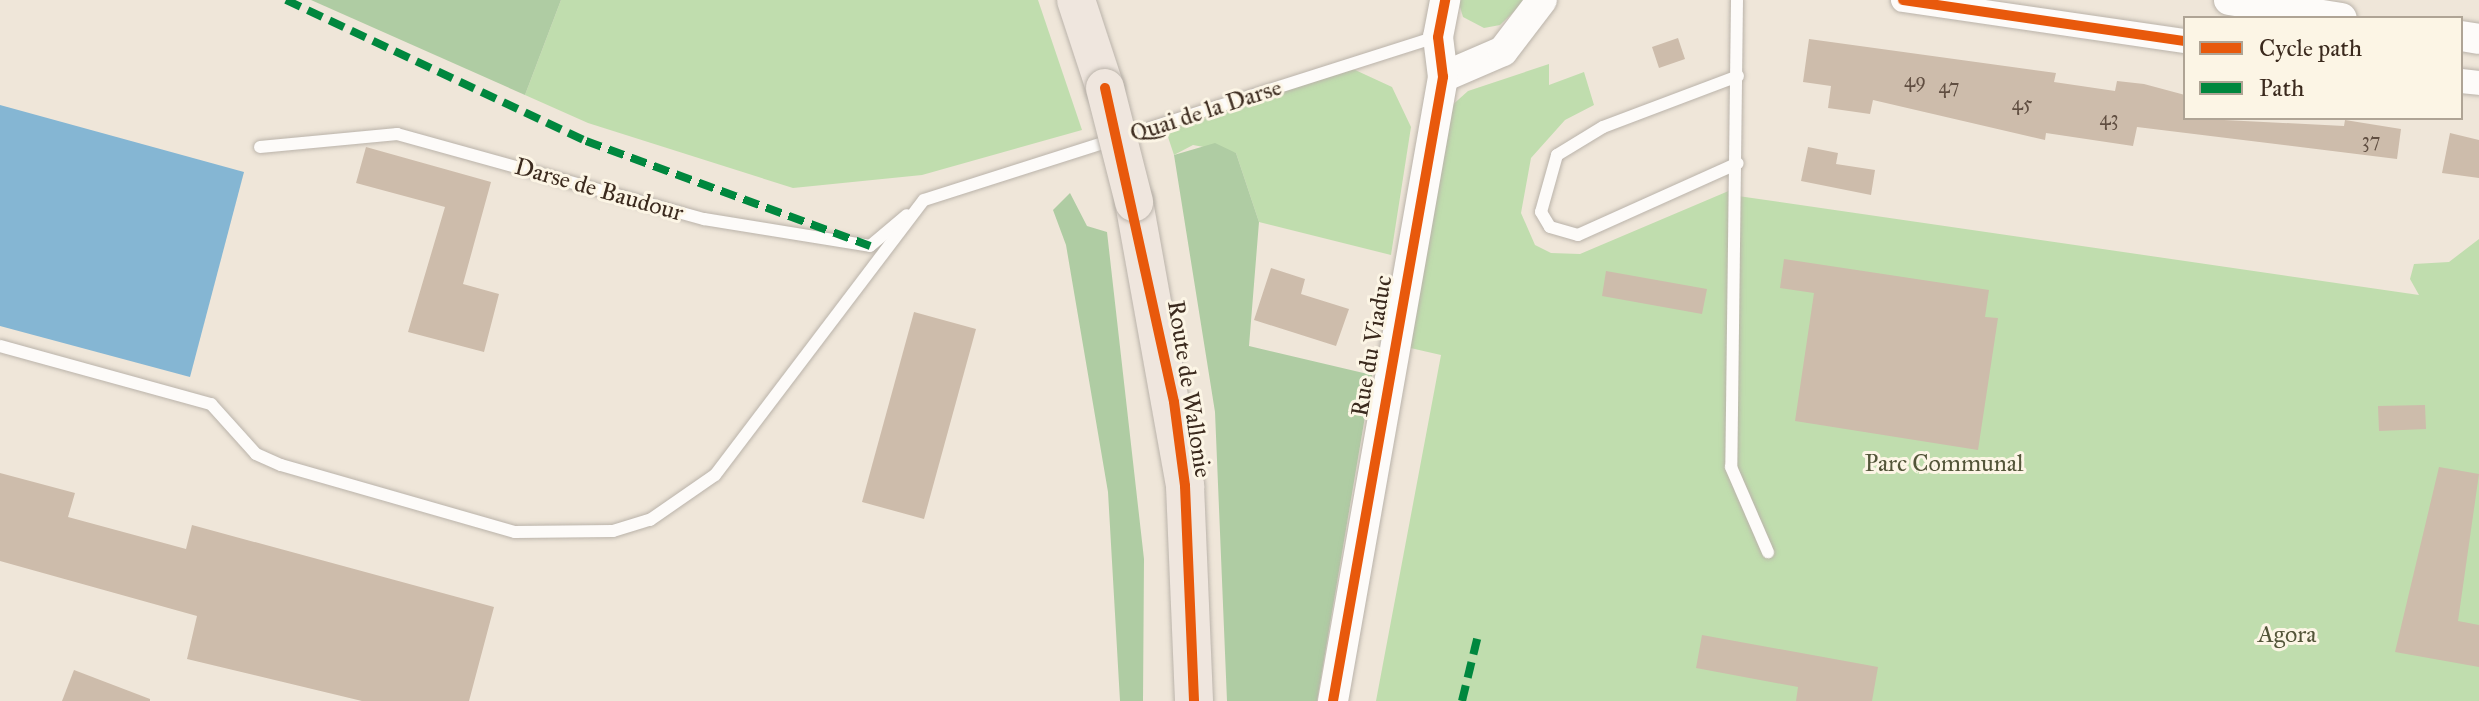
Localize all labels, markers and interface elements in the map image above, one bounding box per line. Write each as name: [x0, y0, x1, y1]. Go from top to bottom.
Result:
legend: [2183, 16, 2463, 120]
text: Cycle path: [2259, 33, 2362, 63]
house number: 49: [1904, 68, 1926, 92]
street label: Quai de la Darse: [1127, 73, 1285, 149]
text: Path: [2259, 73, 2304, 103]
house number: 47: [1939, 74, 1959, 98]
house number: 45: [2012, 91, 2032, 115]
house number: 43: [2099, 106, 2119, 130]
house number: 37: [2362, 128, 2380, 152]
street label: Darse de Baudour: [511, 152, 687, 228]
street label: Rue du Viaduc: [1345, 273, 1399, 419]
street label: Route de Wallonie: [1161, 298, 1217, 480]
park label: Parc Communal: [1865, 450, 2023, 478]
park label: Agora: [2258, 621, 2316, 649]

